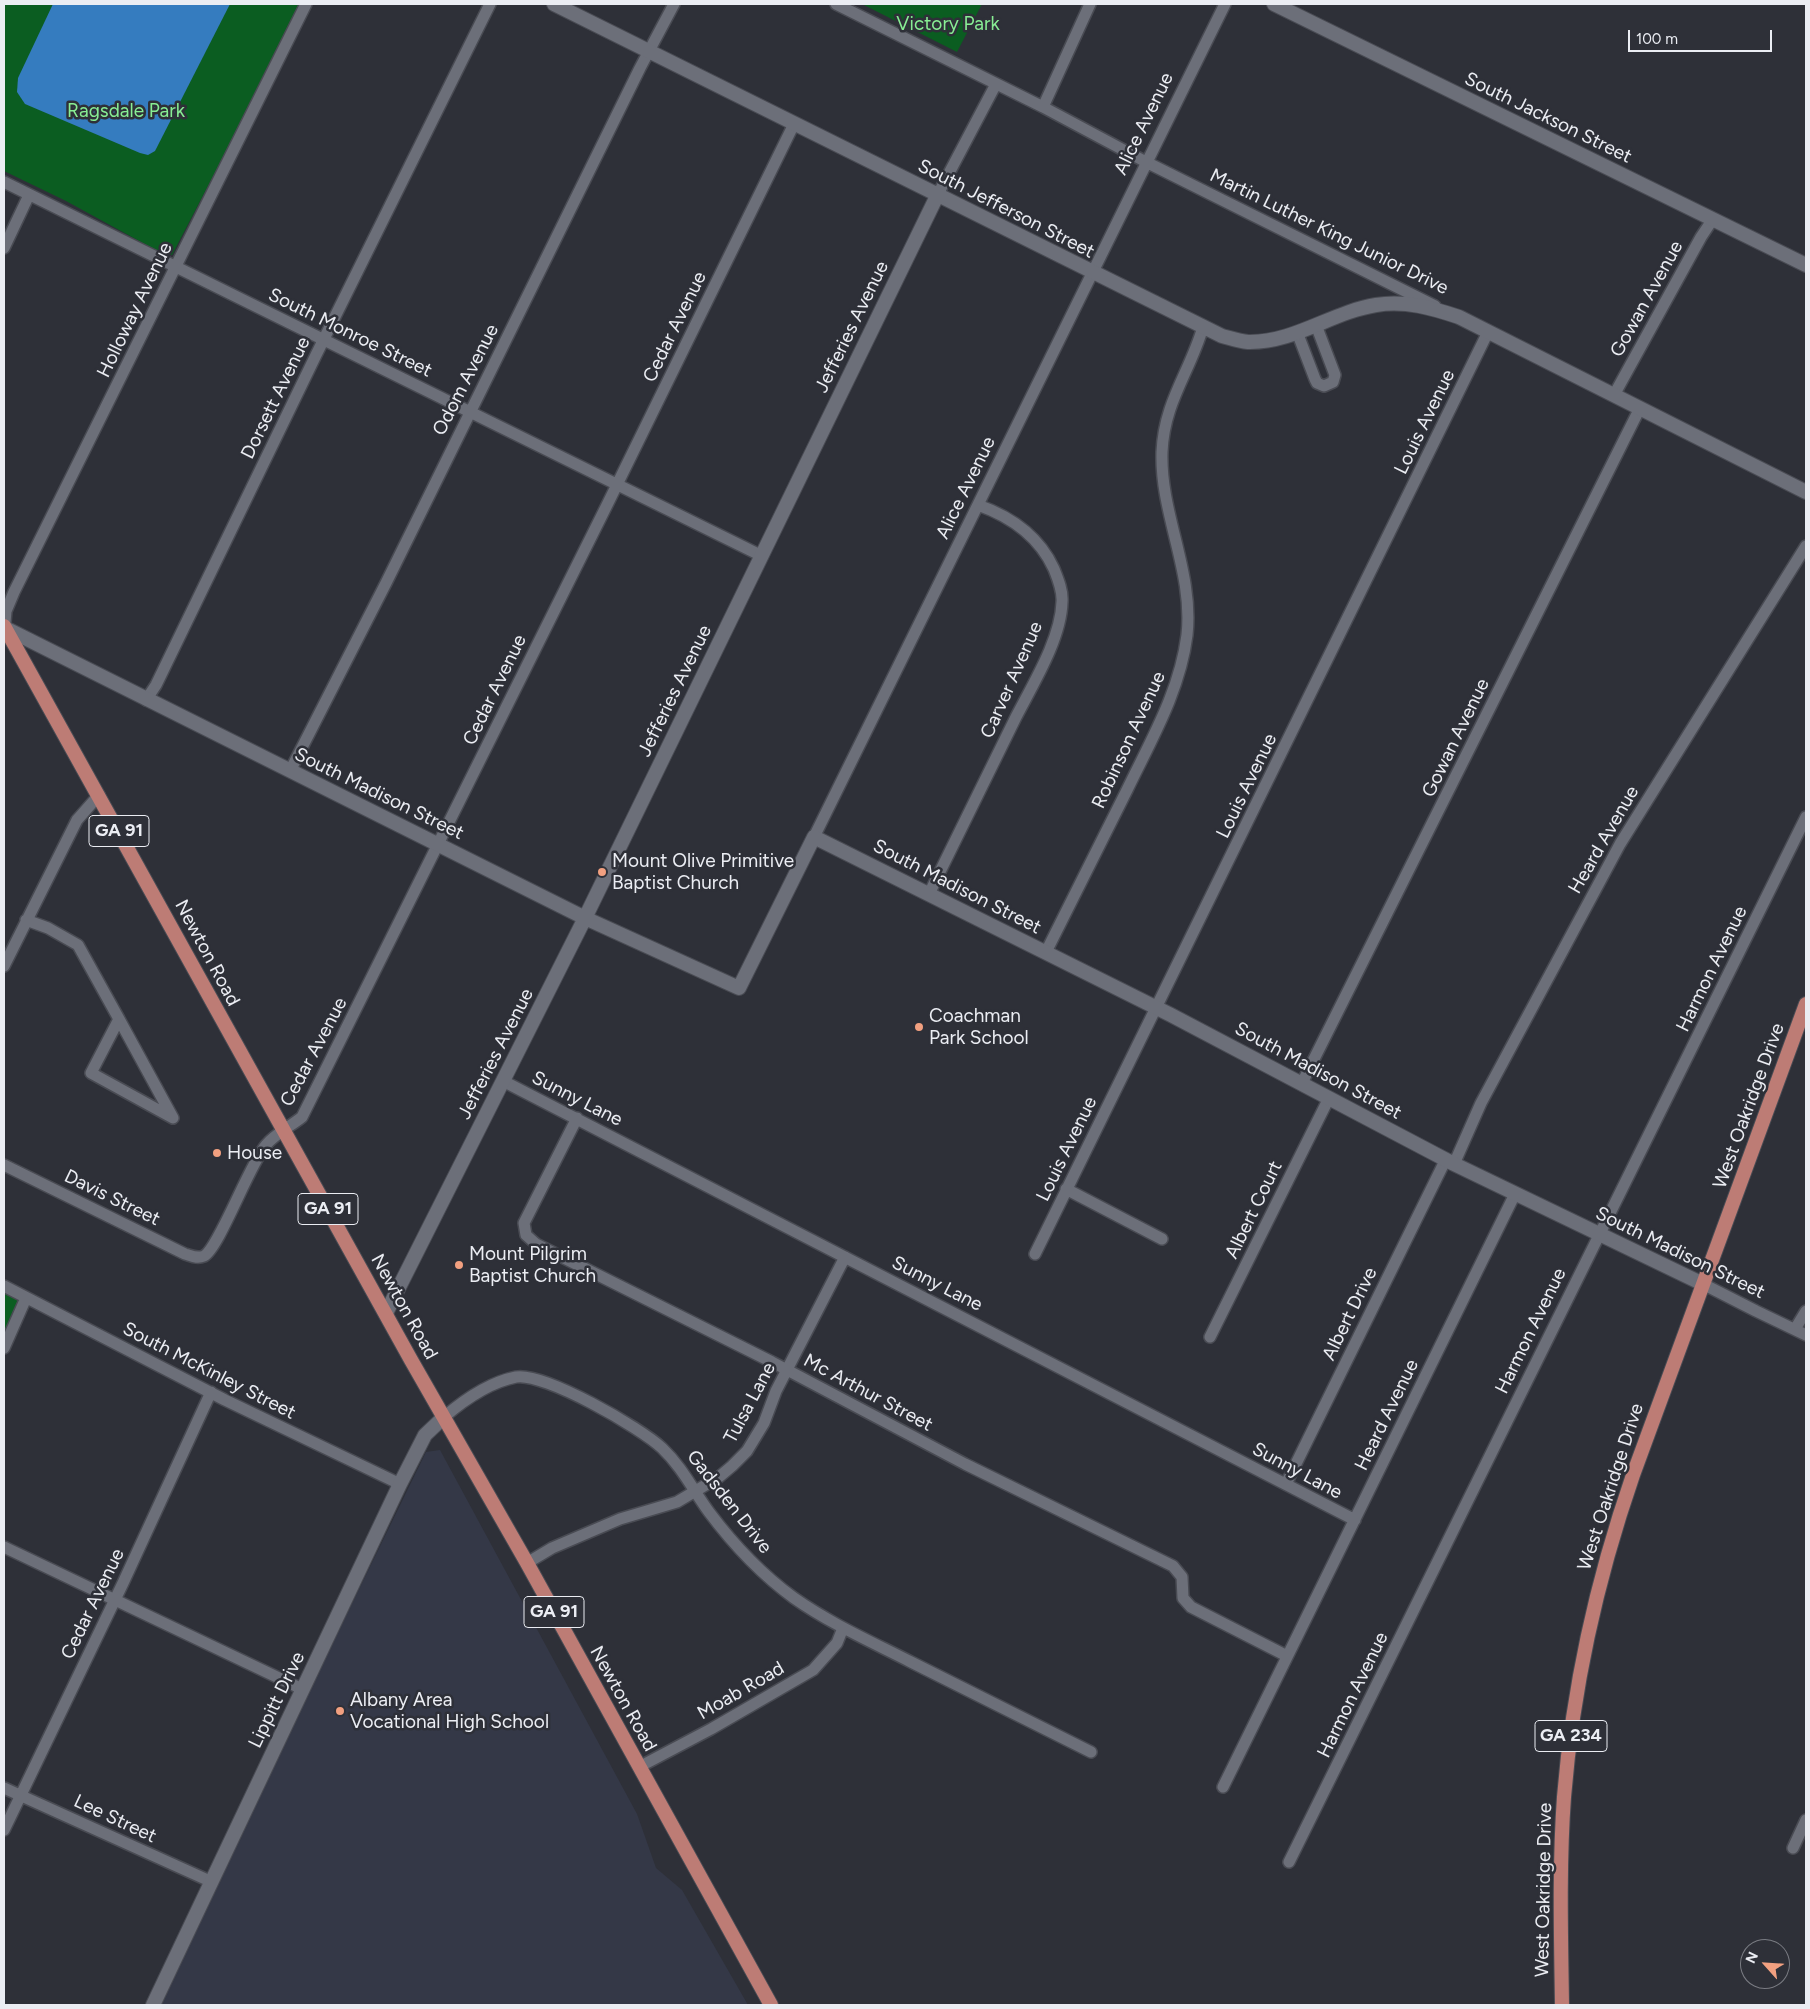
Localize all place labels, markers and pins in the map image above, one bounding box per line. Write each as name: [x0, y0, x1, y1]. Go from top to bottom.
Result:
place label: Mount Olive Primitive Baptist Church: [612, 850, 794, 894]
marker: Mount Olive Primitive Baptist Church: [596, 866, 608, 878]
place label: Coachman Park School: [929, 1005, 1029, 1049]
marker: Coachman Park School: [913, 1021, 925, 1033]
place label: House: [227, 1142, 282, 1164]
marker: House: [211, 1147, 223, 1159]
place label: Mount Pilgrim Baptist Church: [469, 1243, 596, 1287]
marker: Mount Pilgrim Baptist Church: [453, 1259, 465, 1271]
place label: Albany Area Vocational High School: [350, 1689, 549, 1733]
marker: Albany Area Vocational High School: [334, 1705, 346, 1717]

